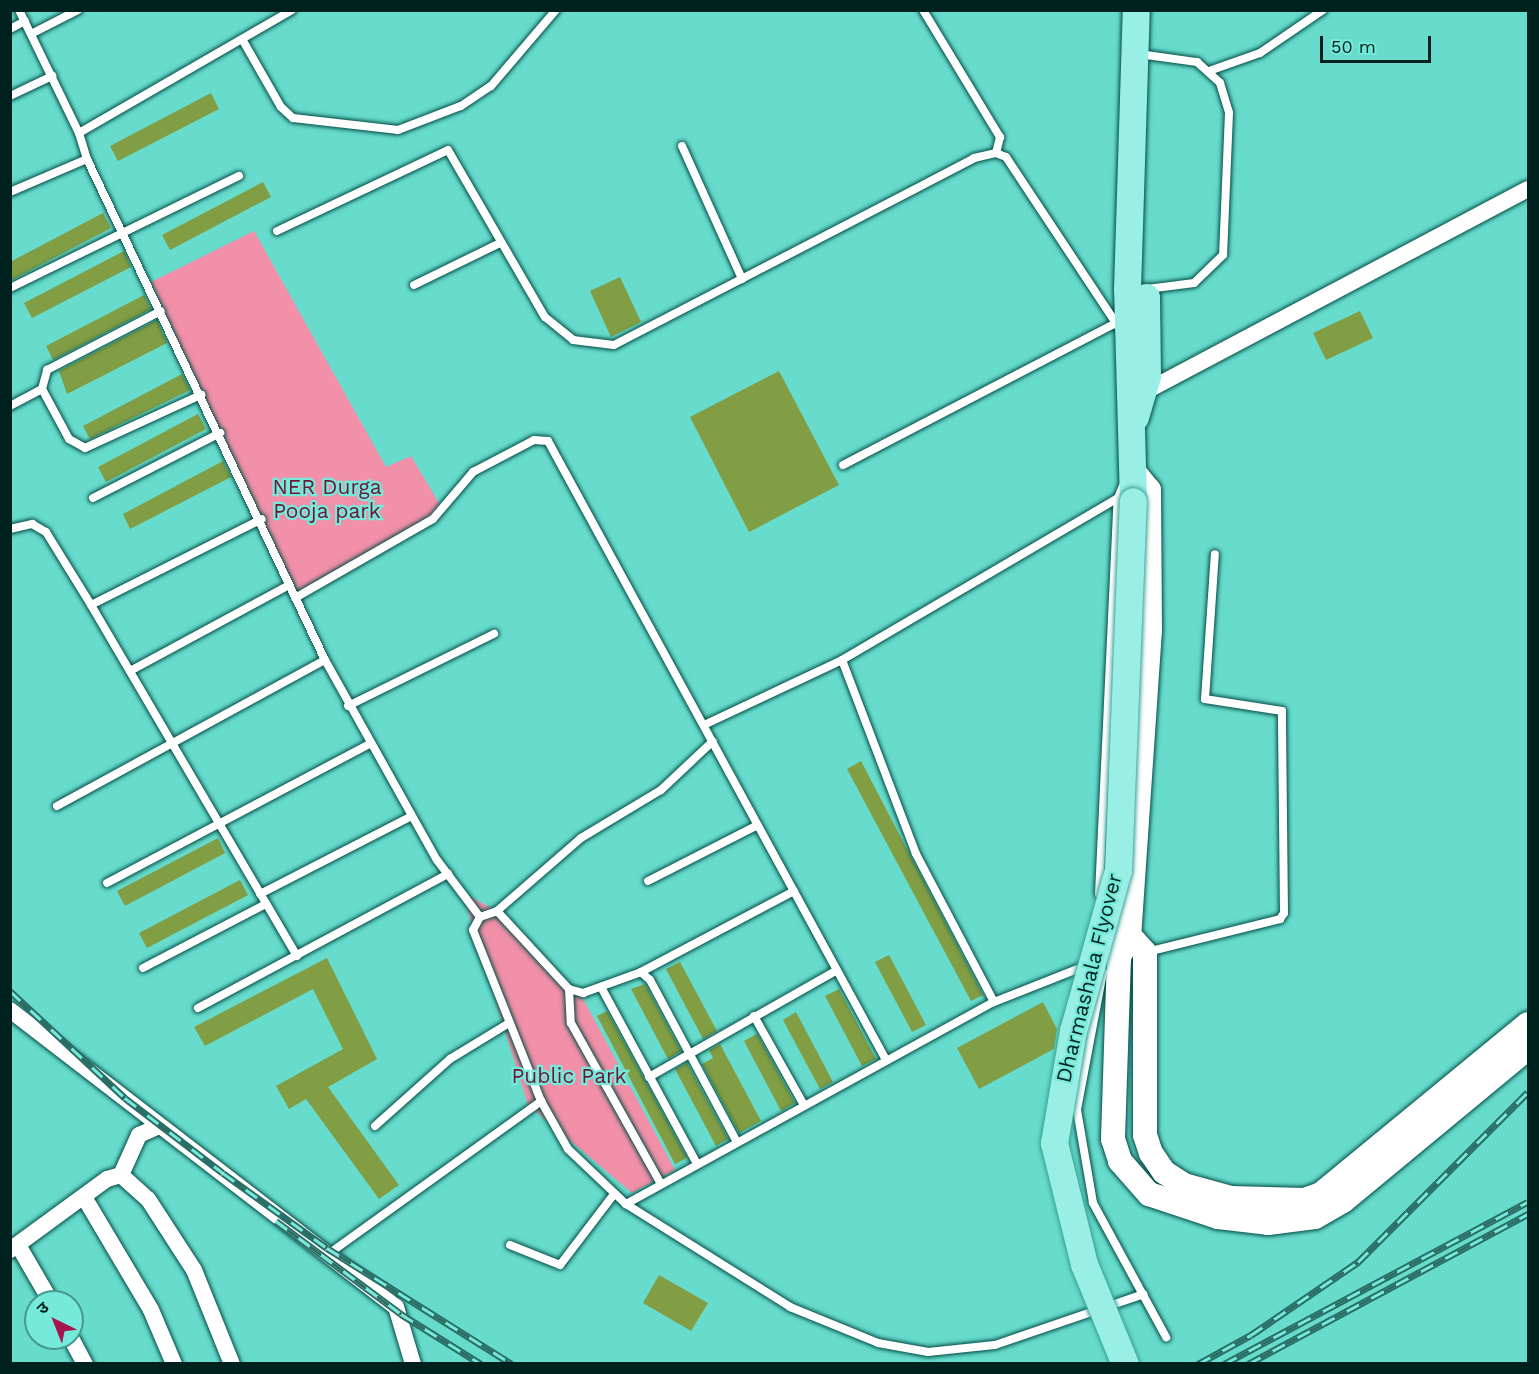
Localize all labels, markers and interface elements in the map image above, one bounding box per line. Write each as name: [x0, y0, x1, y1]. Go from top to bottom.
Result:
scale bar: [1323, 24, 1434, 62]
text: 50 m: [1331, 36, 1376, 57]
park label: NER Durga Pooja park: [272, 474, 382, 524]
street label: Dharmashala Flyover: [1051, 870, 1127, 1086]
park label: Public Park: [511, 1063, 627, 1089]
north arrow: [24, 1290, 84, 1350]
text: उ: [33, 1298, 53, 1318]

